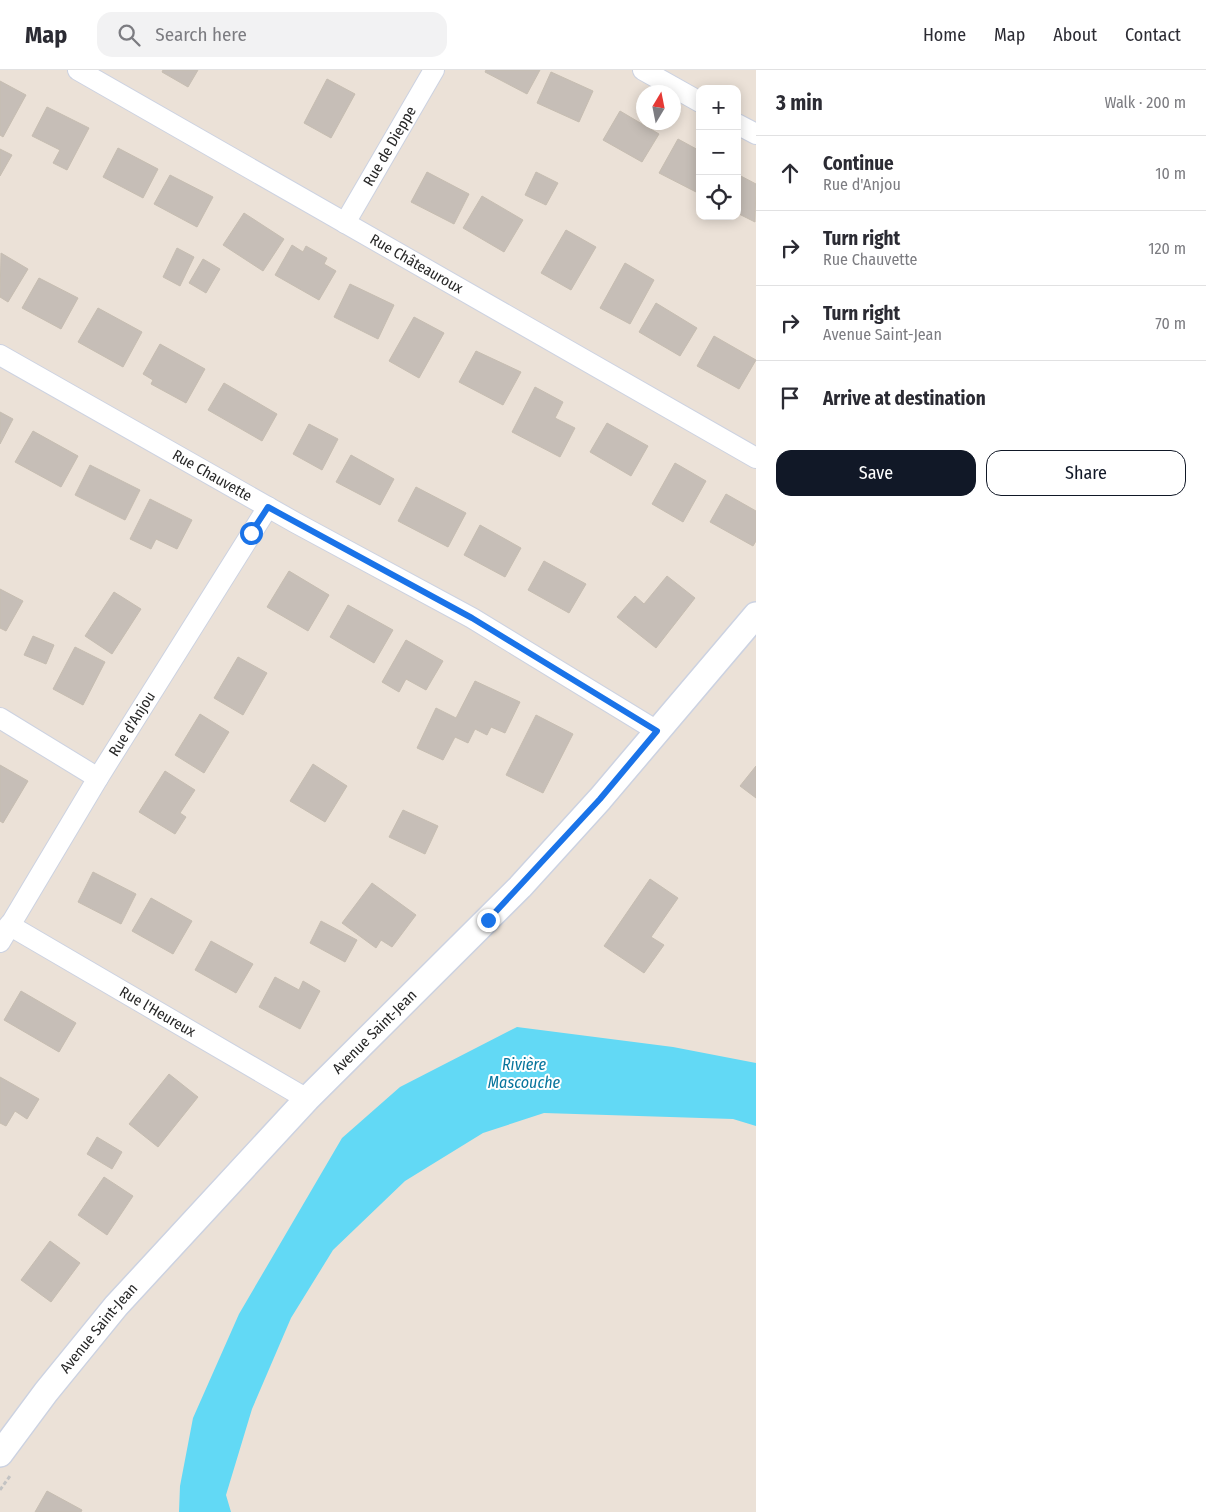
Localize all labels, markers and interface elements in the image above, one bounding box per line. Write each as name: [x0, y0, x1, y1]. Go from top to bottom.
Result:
search box: [97, 12, 447, 57]
text: Map: [25, 21, 67, 49]
icon: search: [115, 21, 143, 49]
text: Search here: [155, 23, 247, 46]
text: Home: [923, 24, 966, 46]
text: Map: [994, 24, 1025, 46]
text: About: [1053, 24, 1097, 46]
text: Contact: [1125, 24, 1181, 46]
north arrow: [636, 85, 681, 130]
map controls: [696, 85, 741, 220]
button: +: [696, 85, 741, 130]
text: 3 min: [776, 90, 823, 116]
text: Walk · 200 m: [1104, 93, 1186, 112]
street label: Rue de Dieppe: [360, 103, 420, 189]
button: −: [696, 130, 741, 175]
text: Continue: [823, 152, 894, 175]
icon: ahead: [776, 159, 804, 187]
text: 10 m: [1155, 164, 1186, 183]
button: locate: [696, 175, 741, 220]
text: Rue d'Anjou: [823, 175, 901, 194]
text: Turn right: [823, 227, 900, 250]
street label: Rue Châteauroux: [367, 230, 467, 298]
icon: right: [776, 234, 804, 262]
text: 120 m: [1148, 239, 1186, 258]
text: Rue Chauvette: [823, 250, 917, 269]
text: Turn right: [823, 302, 900, 325]
icon: right: [776, 309, 804, 337]
text: 70 m: [1155, 314, 1186, 333]
text: Avenue Saint-Jean: [823, 325, 942, 344]
icon: arrive: [776, 384, 804, 412]
text: Arrive at destination: [823, 387, 986, 410]
street label: Rue Chauvette: [169, 446, 255, 505]
button: Save: [776, 450, 976, 496]
button: Share: [986, 450, 1186, 496]
route start: [240, 522, 263, 545]
street label: Rue d'Anjou: [105, 688, 159, 760]
route end: [477, 909, 500, 932]
street label: Rue l'Heureux: [116, 983, 199, 1041]
street label: Avenue Saint-Jean: [329, 986, 420, 1078]
water label: Rivière Mascouche: [488, 1055, 561, 1092]
street label: Avenue Saint-Jean: [56, 1280, 141, 1377]

